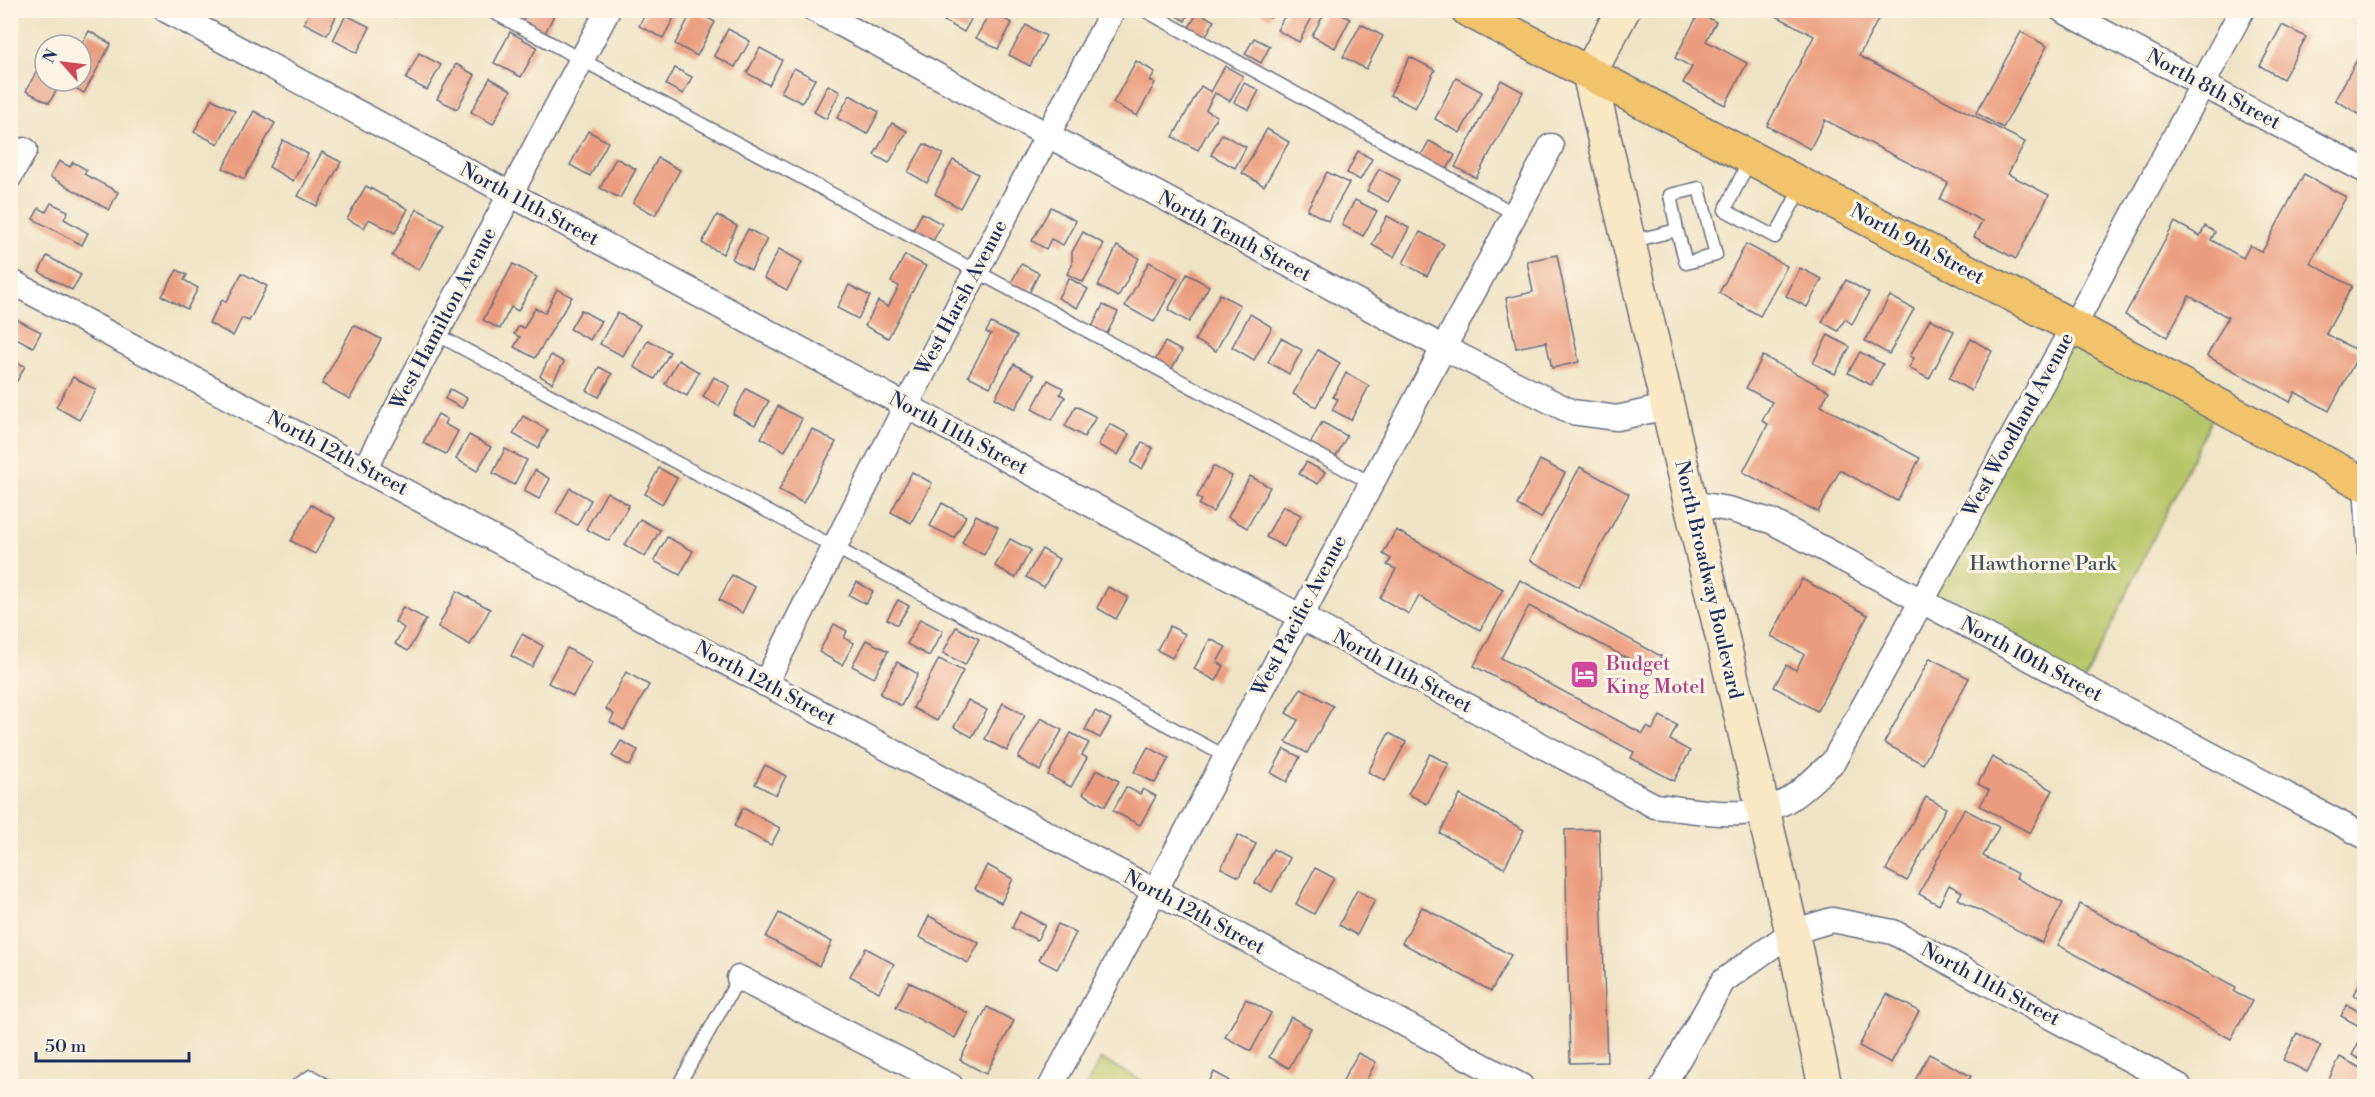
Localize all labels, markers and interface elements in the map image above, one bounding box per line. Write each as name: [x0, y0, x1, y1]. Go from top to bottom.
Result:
north arrow: [33, 33, 93, 93]
street label: North 8th Street: [2142, 44, 2284, 136]
text: N: [39, 46, 63, 67]
street label: North 11th Street: [455, 158, 603, 252]
street label: North Tenth Street: [1153, 186, 1315, 288]
street label: North 9th Street: [1846, 199, 1988, 291]
street label: West Harsh Avenue: [910, 216, 1014, 381]
street label: West Hamilton Avenue: [385, 223, 503, 416]
street label: West Woodland Avenue: [1957, 328, 2080, 522]
street label: North 11th Street: [884, 387, 1032, 481]
street label: North 12th Street: [262, 406, 412, 502]
street label: North Broadway Boulevard: [1668, 458, 1748, 702]
street label: West Pacific Avenue: [1246, 531, 1353, 702]
park label: Hawthorne Park: [1970, 552, 2118, 577]
street label: North 10th Street: [1956, 612, 2106, 708]
street label: North 11th Street: [1328, 625, 1476, 719]
street label: North 12th Street: [690, 636, 840, 732]
place label: Budget King Motel: [1605, 652, 1705, 700]
hotel icon: Budget King Motel: [1569, 659, 1601, 691]
street label: North 12th Street: [1119, 865, 1269, 961]
street label: North 11th Street: [1916, 938, 2064, 1032]
scale bar: [36, 1025, 189, 1063]
text: 50 m: [45, 1035, 87, 1058]

